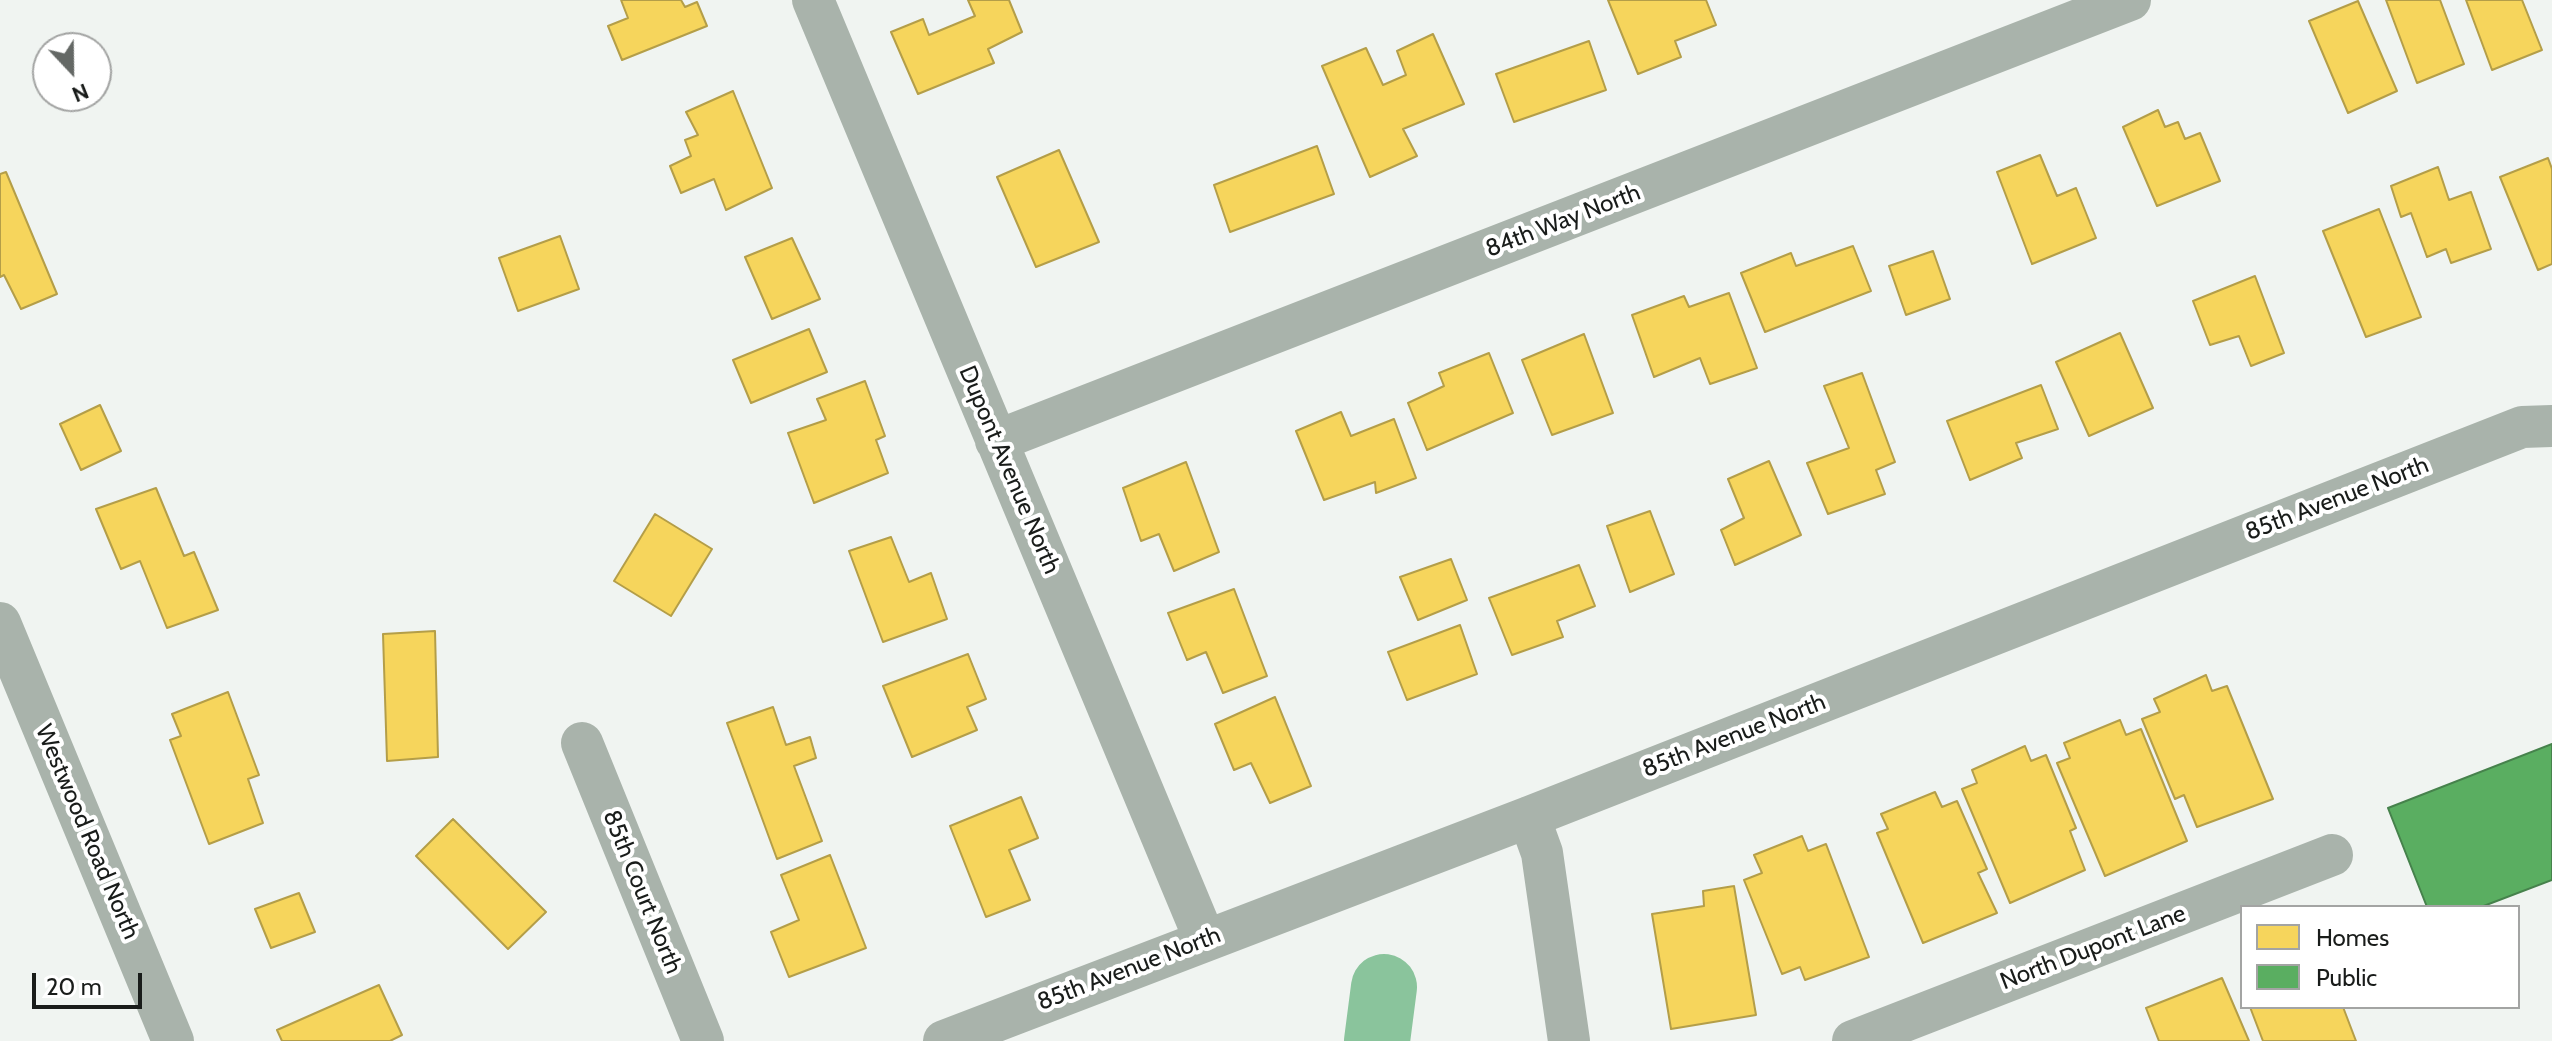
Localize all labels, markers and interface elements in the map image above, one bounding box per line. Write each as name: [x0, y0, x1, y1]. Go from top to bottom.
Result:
north arrow: [32, 32, 112, 112]
text: N: [68, 77, 93, 108]
street label: 84th Way North: [1481, 178, 1645, 264]
street label: Dupont Avenue North: [952, 362, 1066, 578]
street label: 85th Avenue North: [2241, 451, 2433, 547]
street label: 85th Avenue North: [1638, 688, 1830, 784]
street label: Westwood Road North: [29, 720, 145, 944]
street label: 85th Court North: [596, 806, 688, 978]
street label: North Dupont Lane: [1996, 899, 2190, 997]
legend: [2240, 905, 2520, 1009]
street label: 85th Avenue North: [1033, 921, 1225, 1017]
text: Homes: [2316, 923, 2389, 952]
scale bar: [36, 957, 146, 1007]
text: Public: [2316, 963, 2377, 992]
text: 20 m: [46, 972, 102, 1001]

